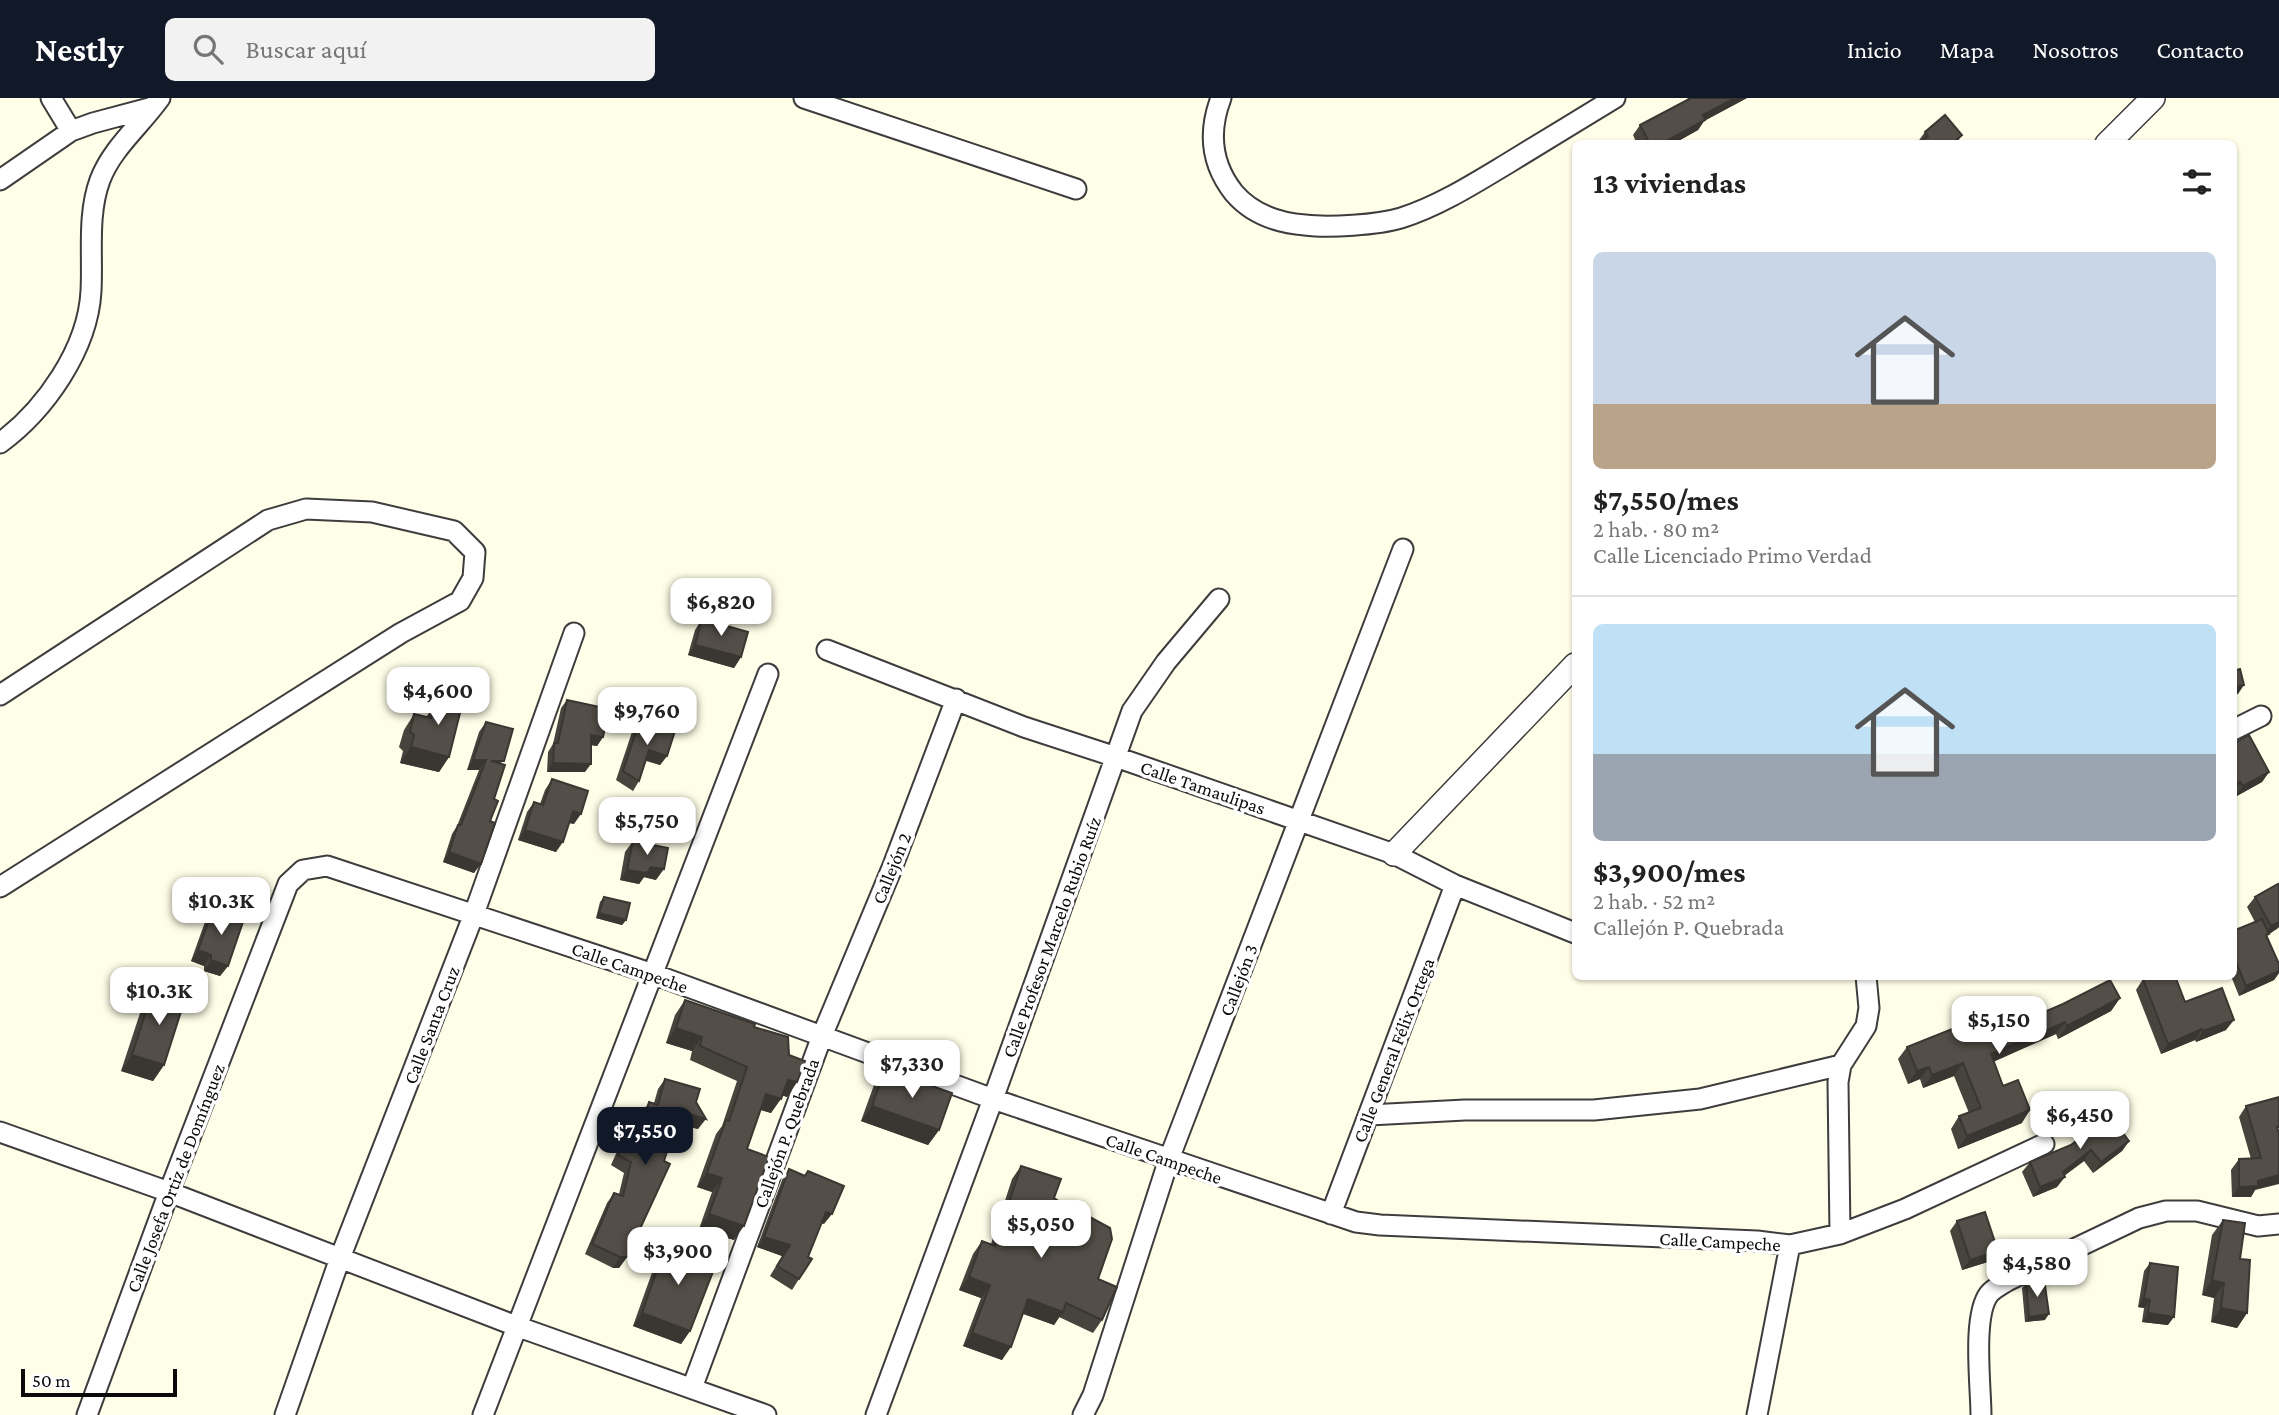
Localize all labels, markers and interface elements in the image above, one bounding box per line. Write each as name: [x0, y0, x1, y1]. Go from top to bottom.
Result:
search box: [165, 18, 655, 81]
icon: search: [189, 30, 227, 68]
text: Nestly: [35, 31, 123, 68]
text: Buscar aquí: [245, 35, 367, 64]
text: Inicio: [1847, 36, 1902, 63]
text: Mapa: [1940, 36, 1994, 63]
text: Nosotros: [2032, 36, 2119, 63]
text: Contacto: [2157, 36, 2244, 63]
icon: filters: [2178, 163, 2216, 201]
text: 13 viviendas: [1593, 166, 1746, 199]
icon: home: [1842, 297, 1968, 423]
text: $7,550/mes: [1593, 483, 1739, 516]
text: 2 hab. · 80 m²: [1593, 516, 1719, 542]
text: Calle Licenciado Primo Verdad: [1593, 542, 1872, 568]
pin: $6,820: [664, 578, 778, 638]
text: $6,820: [686, 588, 756, 614]
pin: $4,600: [381, 668, 495, 727]
icon: home: [1842, 669, 1968, 795]
text: $4,600: [403, 677, 473, 703]
pin: $9,760: [590, 688, 704, 747]
text: $9,760: [614, 697, 680, 723]
street label: Calle Tamaulipas: [1138, 756, 1268, 819]
pin: $5,750: [590, 798, 704, 857]
text: $5,750: [615, 807, 679, 833]
street label: Calle Profesor Marcelo Rubio Ruíz: [998, 814, 1105, 1060]
street label: Callejón 2: [868, 829, 916, 907]
text: $3,900/mes: [1593, 855, 1746, 888]
pin: $10.3K: [164, 878, 278, 937]
text: $10.3K: [188, 887, 254, 913]
text: 2 hab. · 52 m²: [1593, 888, 1715, 914]
text: Callejón P. Quebrada: [1593, 914, 1784, 940]
street label: Calle Campeche: [569, 938, 691, 997]
street label: Callejón 3: [1215, 941, 1263, 1019]
street label: Calle General Félix Ortega: [1349, 955, 1438, 1145]
street label: Calle Santa Cruz: [399, 963, 464, 1087]
pin: $10.3K: [102, 968, 216, 1027]
text: $10.3K: [126, 977, 192, 1003]
pin: $5,150: [1942, 996, 2056, 1056]
text: $5,150: [1968, 1006, 2030, 1032]
pin: $7,330: [855, 1040, 969, 1100]
text: $7,330: [880, 1050, 944, 1076]
street label: Callejón P. Quebrada: [750, 1055, 824, 1211]
street label: Calle Josefa Ortiz de Domínguez: [122, 1061, 229, 1295]
pin: $6,450: [2023, 1091, 2137, 1151]
text: $6,450: [2046, 1101, 2114, 1127]
pin: $7,550: [588, 1108, 702, 1167]
text: $7,550: [613, 1117, 677, 1143]
street label: Calle Campeche: [1103, 1129, 1225, 1188]
pin: $5,050: [984, 1200, 1098, 1260]
text: $5,050: [1007, 1210, 1075, 1236]
pin: $3,900: [621, 1228, 735, 1287]
street label: Calle Campeche: [1659, 1228, 1781, 1255]
text: $3,900: [643, 1237, 713, 1263]
pin: $4,580: [1980, 1240, 2094, 1299]
text: $4,580: [2003, 1249, 2071, 1275]
scale bar: [21, 1366, 177, 1398]
text: 50 m: [32, 1370, 71, 1391]

